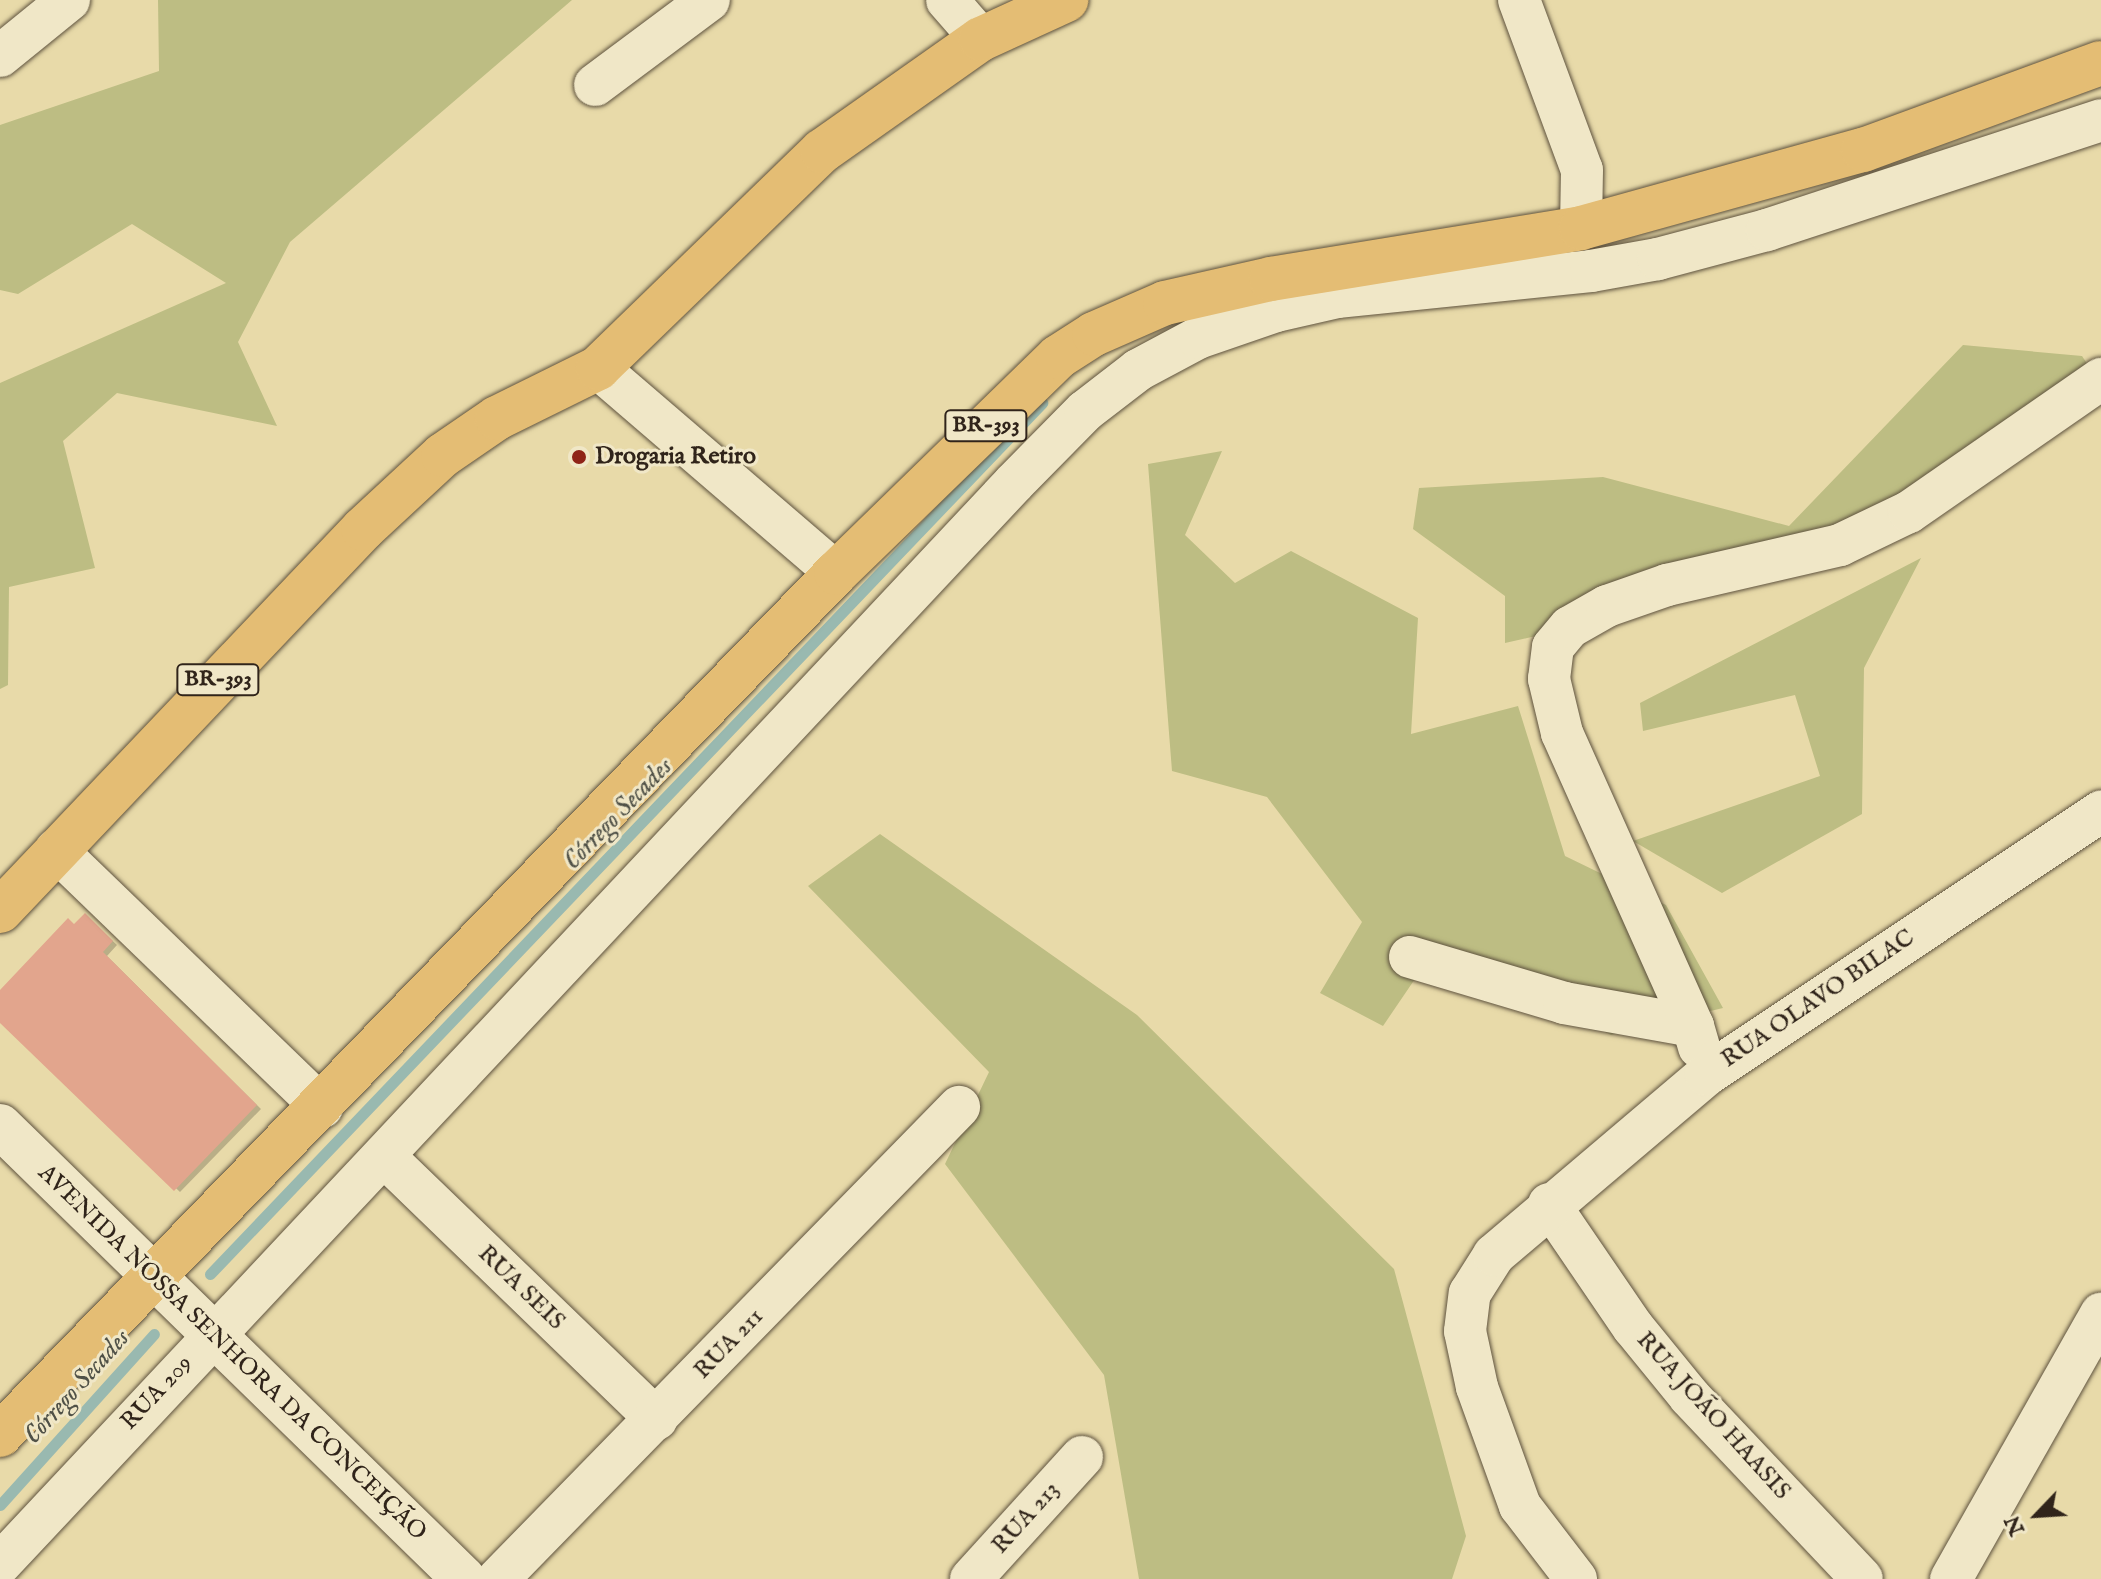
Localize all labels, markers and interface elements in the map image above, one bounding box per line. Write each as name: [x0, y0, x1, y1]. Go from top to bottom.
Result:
road number: BR-393: [944, 408, 1028, 444]
place label: Drogaria Retiro: [595, 443, 756, 471]
marker: Drogaria Retiro: [570, 448, 588, 466]
road number: BR-393: [176, 662, 260, 698]
water label: Córrego Secades: [557, 752, 679, 876]
street label: RUA OLAVO BILAC: [1716, 924, 1920, 1074]
street label: AVENIDA NOSSA SENHORA DA CONCEIÇÃO: [32, 1159, 432, 1547]
street label: RUA SEIS: [472, 1240, 570, 1336]
street label: RUA 211: [688, 1303, 770, 1385]
water label: Córrego Secades: [17, 1323, 137, 1451]
street label: RUA JOÃO HAASIS: [1630, 1326, 1796, 1506]
street label: RUA 209: [115, 1350, 199, 1436]
north arrow: [1997, 1475, 2077, 1555]
street label: RUA 213: [986, 1476, 1066, 1560]
text: N: [1999, 1511, 2032, 1540]

